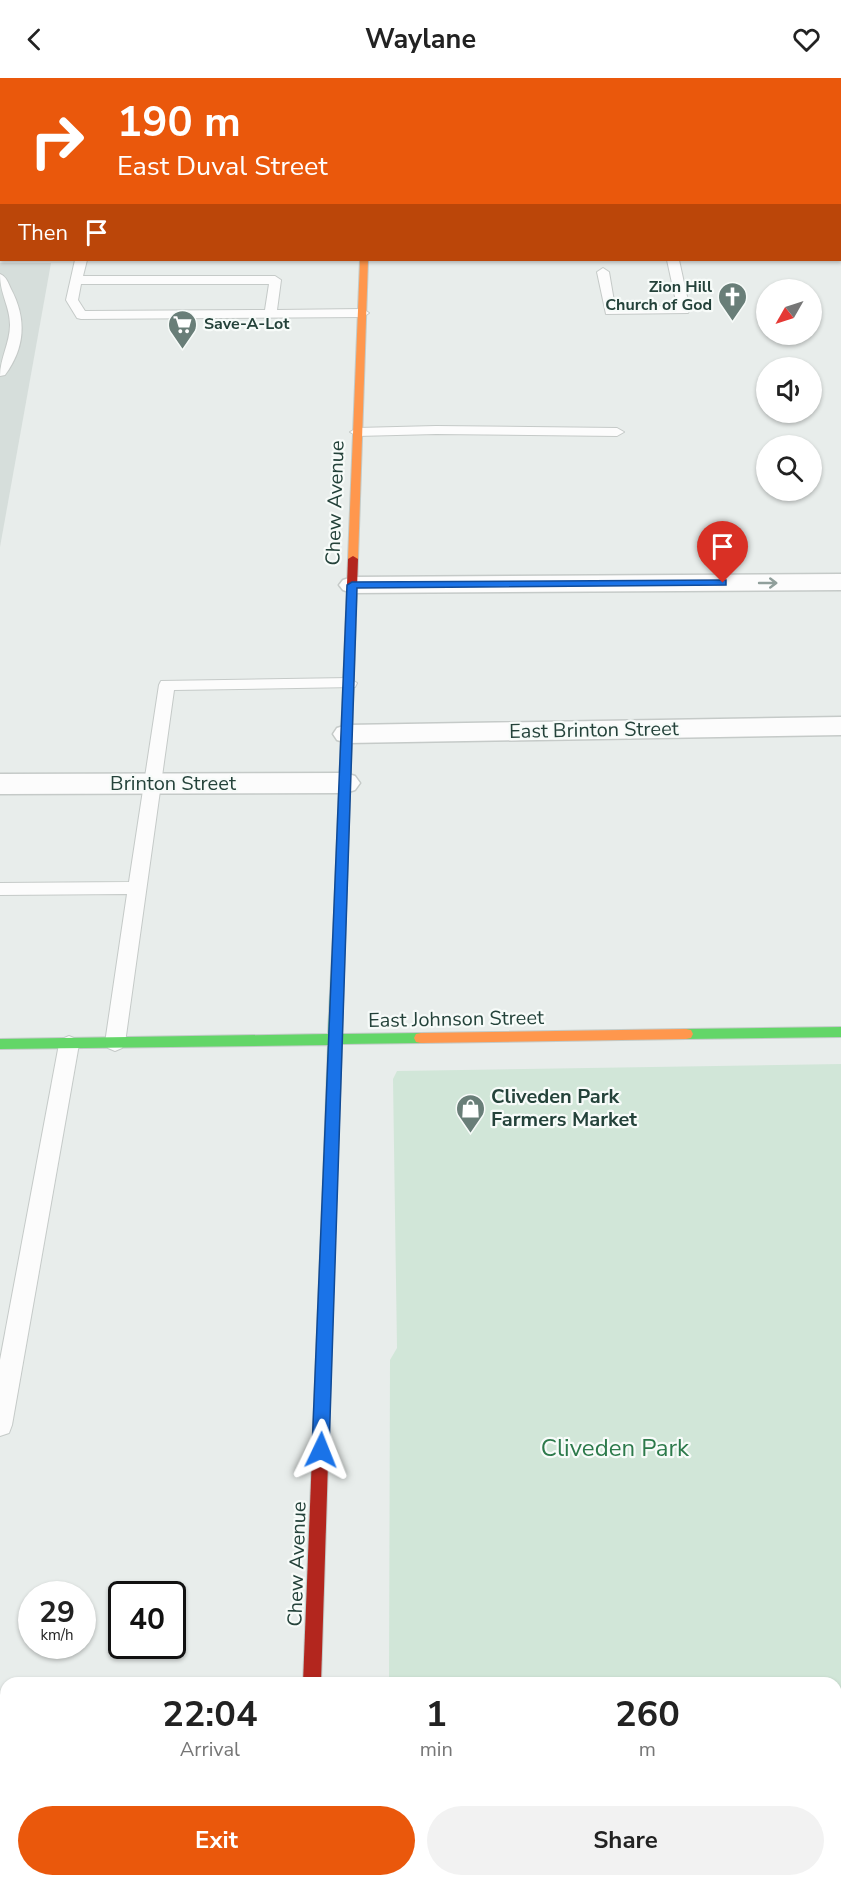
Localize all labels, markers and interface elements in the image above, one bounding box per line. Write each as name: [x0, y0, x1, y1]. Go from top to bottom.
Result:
text: Waylane: [365, 21, 476, 58]
icon: back: [18, 23, 51, 56]
icon: heart: [790, 23, 823, 56]
text: 190 m: [117, 94, 241, 151]
icon: right: [18, 102, 96, 180]
text: East Duval Street: [117, 148, 328, 185]
icon: arrive: [80, 216, 113, 249]
text: Then: [18, 218, 68, 248]
place label: Zion Hill Church of God: [605, 276, 712, 316]
north arrow: [756, 279, 822, 345]
map controls: [756, 279, 822, 501]
church icon: Zion Hill Church of God: [717, 280, 749, 322]
supermarket icon: Save-A-Lot: [167, 308, 199, 350]
place label: Save-A-Lot: [204, 313, 290, 335]
button: sound: [756, 357, 822, 423]
button: search: [756, 435, 822, 501]
street label: Chew Avenue: [319, 440, 351, 566]
pin: [697, 521, 748, 583]
icon: arrive: [706, 530, 739, 563]
one-way arrow: [757, 577, 777, 588]
street label: East Brinton Street: [509, 715, 680, 745]
street label: Brinton Street: [110, 770, 237, 797]
street label: East Johnson Street: [368, 1004, 545, 1034]
place label: Cliveden Park Farmers Market: [491, 1083, 637, 1133]
shop icon: Cliveden Park Farmers Market: [454, 1092, 486, 1134]
position arrow: [289, 1418, 353, 1482]
park label: Cliveden Park: [541, 1432, 690, 1464]
street label: Chew Avenue: [281, 1501, 313, 1627]
speed limit sign: 40: [108, 1581, 186, 1659]
text: 29: [39, 1592, 75, 1633]
text: km/h: [40, 1625, 74, 1645]
text: 22:04: [162, 1690, 258, 1739]
text: 1: [425, 1690, 447, 1739]
text: 260: [615, 1690, 680, 1739]
text: Arrival: [180, 1736, 240, 1763]
text: min: [420, 1736, 453, 1763]
text: m: [639, 1736, 656, 1763]
button: Exit: [18, 1806, 415, 1875]
button: Share: [427, 1806, 824, 1875]

